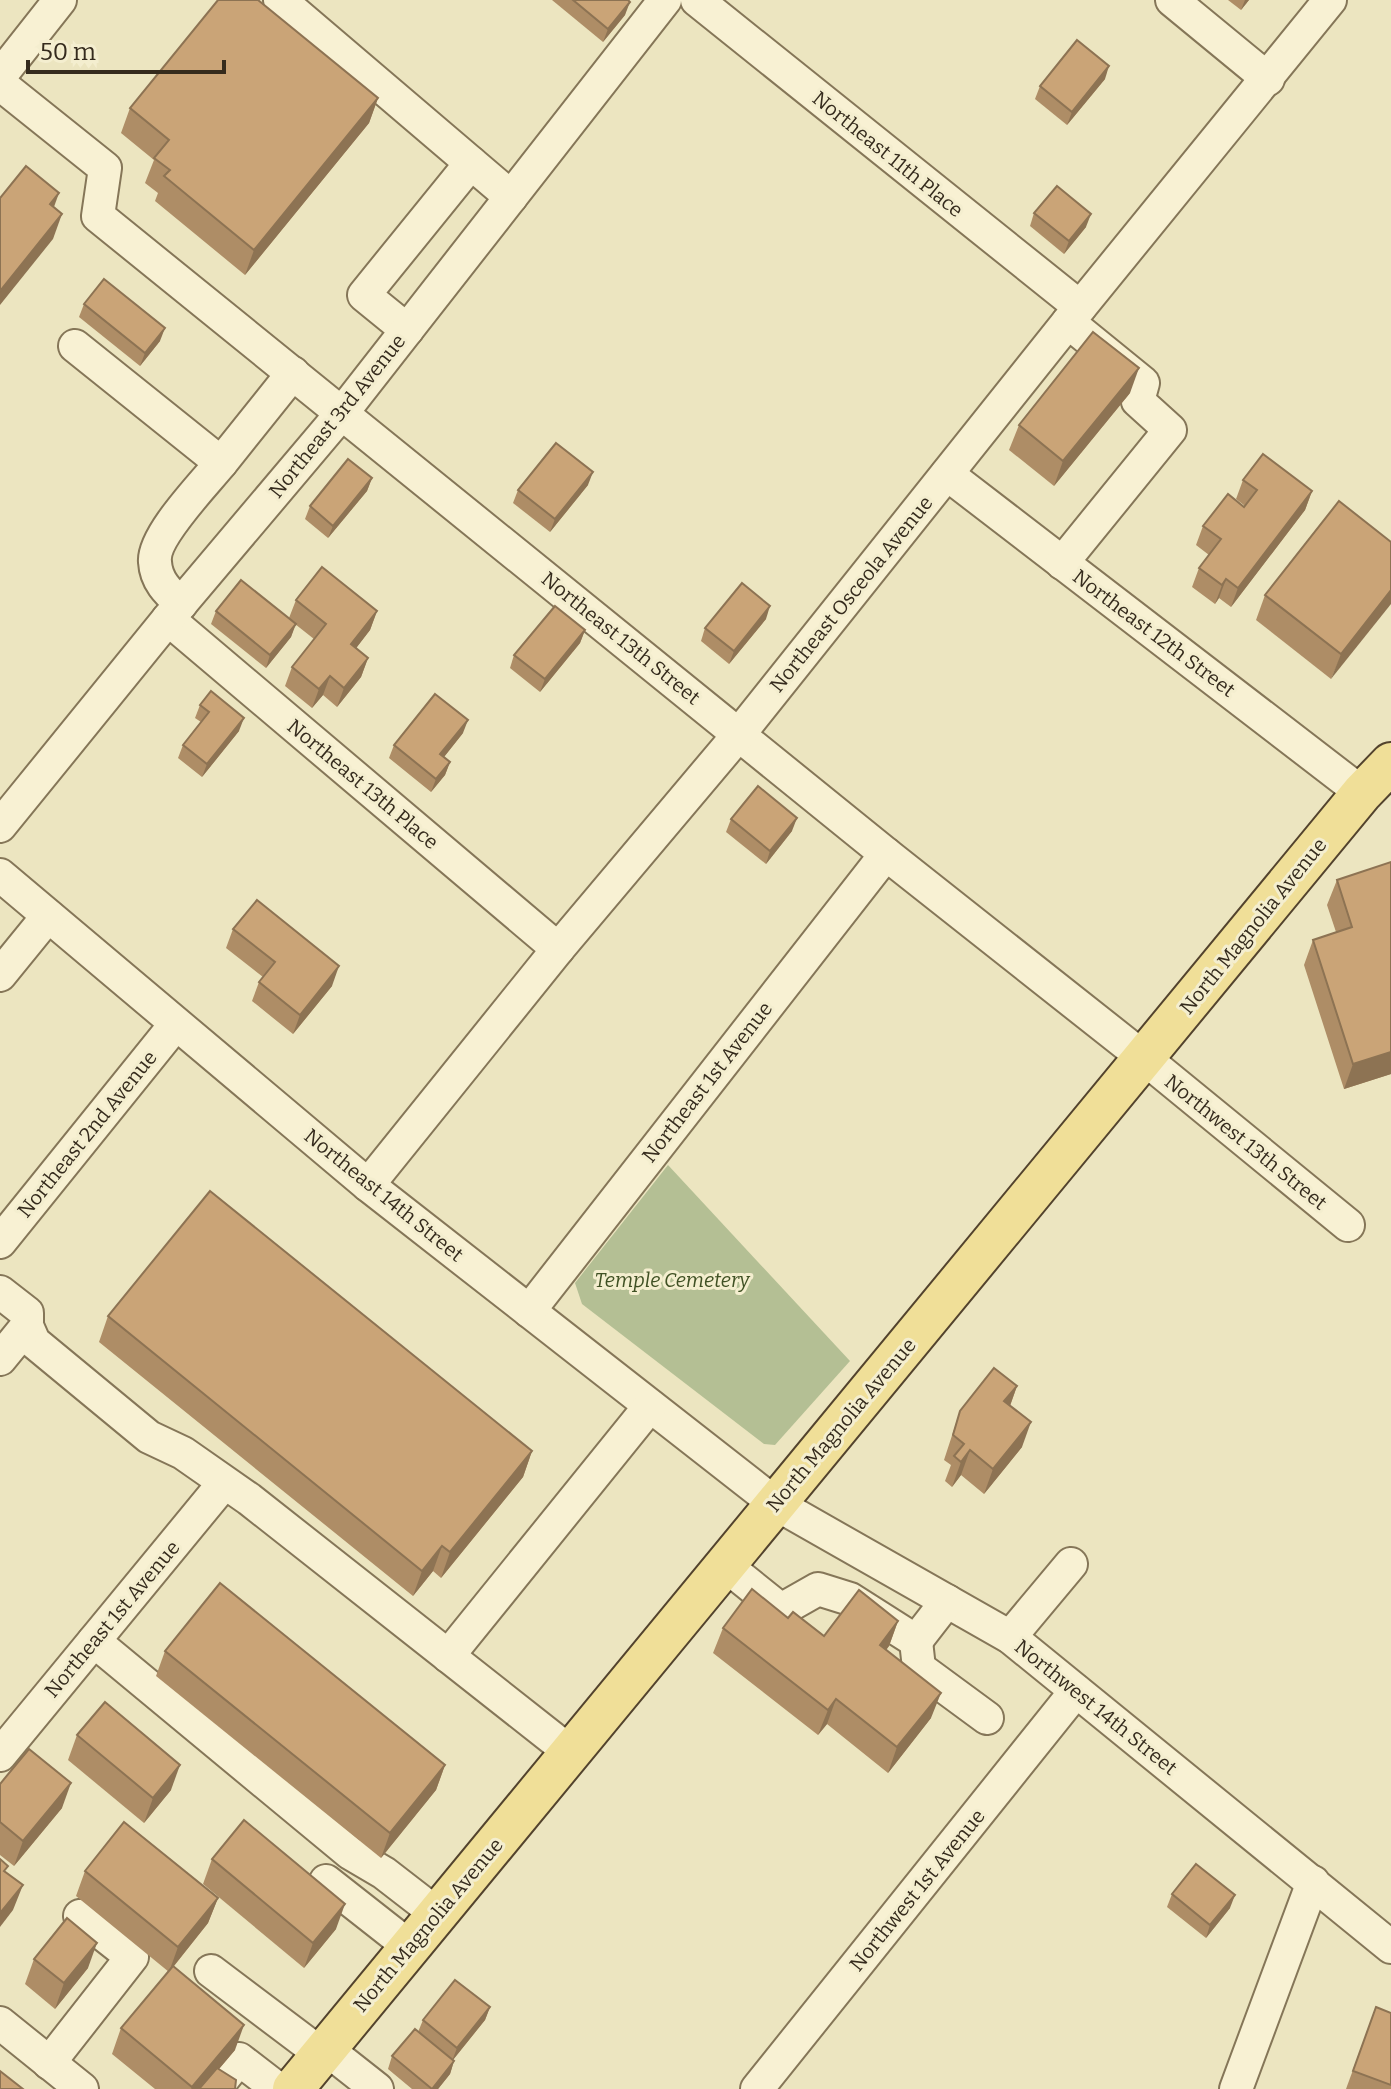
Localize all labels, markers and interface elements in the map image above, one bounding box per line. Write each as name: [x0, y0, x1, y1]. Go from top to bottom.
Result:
scale bar: [28, 24, 224, 74]
text: 50 m: [40, 38, 96, 66]
street label: Northeast 11th Place: [808, 86, 968, 222]
street label: Northeast 3rd Avenue: [264, 329, 410, 503]
street label: Northeast Osceola Avenue: [764, 491, 938, 697]
street label: Northeast 12th Street: [1068, 564, 1240, 702]
street label: Northeast 13th Street: [537, 567, 705, 709]
street label: Northeast 13th Place: [283, 714, 443, 854]
street label: North Magnolia Avenue: [1175, 833, 1331, 1019]
street label: Northeast 1st Avenue: [637, 997, 777, 1167]
street label: Northeast 2nd Avenue: [12, 1046, 162, 1222]
street label: Northwest 13th Street: [1160, 1069, 1332, 1215]
street label: Northeast 14th Street: [300, 1123, 468, 1267]
park label: Temple Cemetery: [594, 1268, 751, 1292]
street label: North Magnolia Avenue: [761, 1333, 921, 1517]
street label: Northeast 1st Avenue: [39, 1536, 185, 1702]
street label: Northwest 14th Street: [1010, 1634, 1182, 1780]
street label: Northwest 1st Avenue: [844, 1804, 990, 1976]
street label: North Magnolia Avenue: [348, 1833, 508, 2017]

